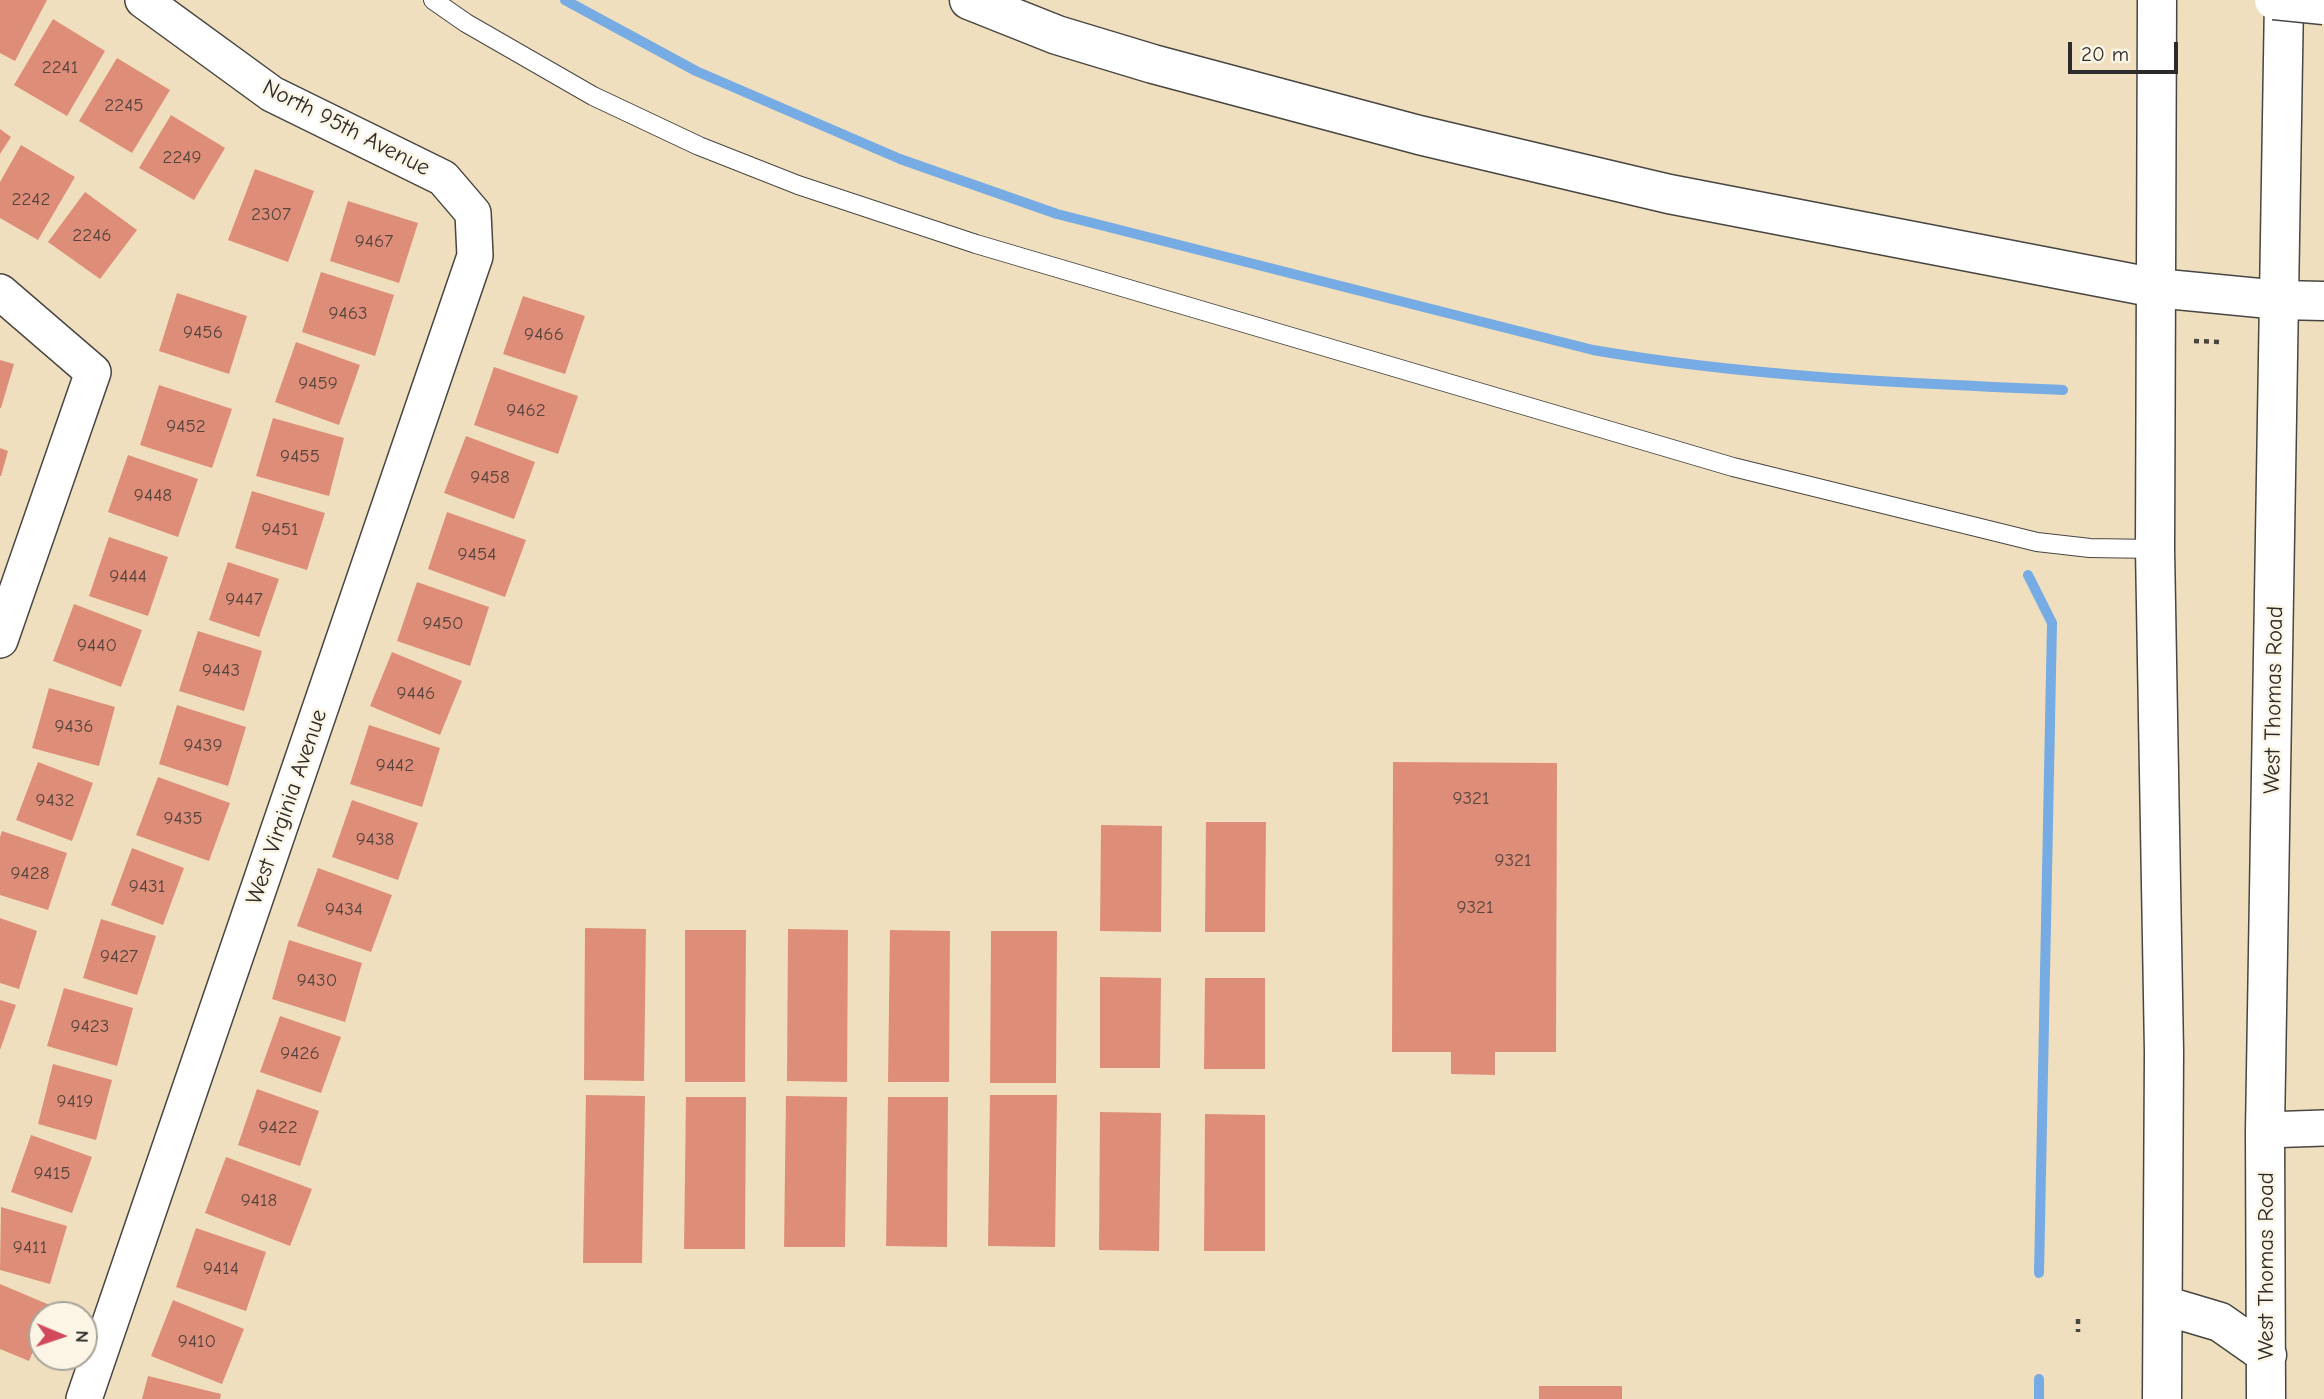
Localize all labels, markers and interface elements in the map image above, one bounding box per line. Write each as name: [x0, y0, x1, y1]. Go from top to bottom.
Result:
scale bar: [2072, 28, 2182, 72]
text: 20 m: [2081, 42, 2129, 66]
house number: 2241: [42, 57, 78, 79]
street label: North 95th Avenue: [258, 74, 434, 182]
house number: 2245: [104, 95, 144, 117]
house number: 2249: [162, 147, 202, 169]
house number: 2242: [12, 189, 50, 211]
house number: 2307: [251, 204, 291, 226]
house number: 2246: [72, 225, 112, 247]
house number: 9467: [355, 231, 393, 253]
house number: 9463: [328, 303, 368, 325]
house number: 9456: [183, 322, 223, 344]
house number: 9466: [524, 324, 564, 346]
house number: 9459: [298, 373, 338, 395]
house number: 9462: [506, 400, 546, 422]
house number: 9452: [166, 416, 206, 438]
house number: 9455: [280, 446, 320, 468]
house number: 9458: [470, 467, 510, 489]
house number: 9448: [134, 485, 172, 507]
house number: 9451: [261, 519, 299, 541]
house number: 9454: [458, 544, 496, 566]
house number: 9444: [109, 566, 147, 588]
house number: 9447: [225, 589, 263, 611]
street label: West Thomas Road: [2259, 606, 2289, 794]
house number: 9450: [422, 613, 464, 635]
house number: 9440: [77, 635, 117, 657]
house number: 9443: [202, 660, 240, 682]
house number: 9446: [397, 683, 435, 705]
street label: West Virginia Avenue: [241, 706, 333, 908]
house number: 9436: [54, 716, 94, 738]
house number: 9439: [184, 735, 222, 757]
house number: 9442: [376, 755, 414, 777]
house number: 9321: [1452, 788, 1490, 810]
house number: 9432: [36, 790, 74, 812]
house number: 9435: [163, 808, 203, 830]
house number: 9438: [356, 829, 394, 851]
house number: 9321: [1494, 850, 1532, 872]
house number: 9428: [10, 863, 50, 885]
house number: 9431: [129, 876, 165, 898]
house number: 9321: [1456, 897, 1494, 919]
house number: 9434: [325, 899, 363, 921]
house number: 9427: [100, 946, 138, 968]
house number: 9430: [297, 970, 337, 992]
house number: 9423: [71, 1016, 109, 1038]
house number: 9426: [280, 1043, 320, 1065]
house number: 9419: [57, 1091, 93, 1113]
house number: 9422: [258, 1117, 298, 1139]
house number: 9415: [33, 1163, 71, 1185]
street label: West Thomas Road: [2252, 1172, 2280, 1360]
house number: 9418: [241, 1190, 277, 1212]
house number: 9411: [13, 1237, 47, 1259]
house number: 9414: [203, 1258, 239, 1280]
north arrow: [28, 1301, 98, 1371]
text: N: [71, 1330, 93, 1343]
house number: 9410: [178, 1331, 216, 1353]

